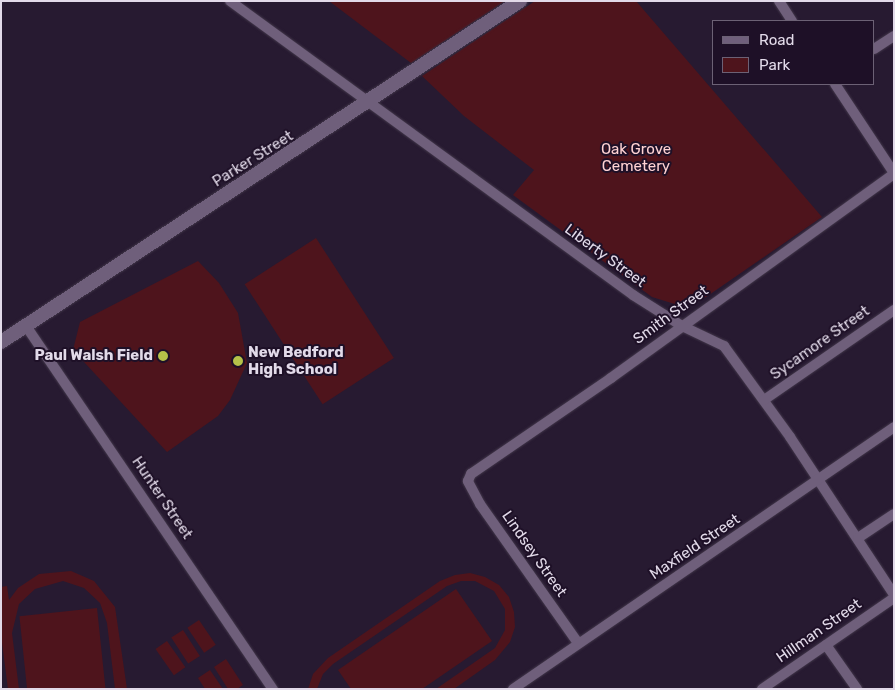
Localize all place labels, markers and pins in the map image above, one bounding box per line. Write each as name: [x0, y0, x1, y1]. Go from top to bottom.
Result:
place label: New Bedford High School: [248, 343, 344, 378]
place label: Paul Walsh Field: [34, 347, 153, 365]
marker: Paul Walsh Field: [157, 350, 169, 362]
marker: New Bedford High School: [232, 355, 244, 367]

